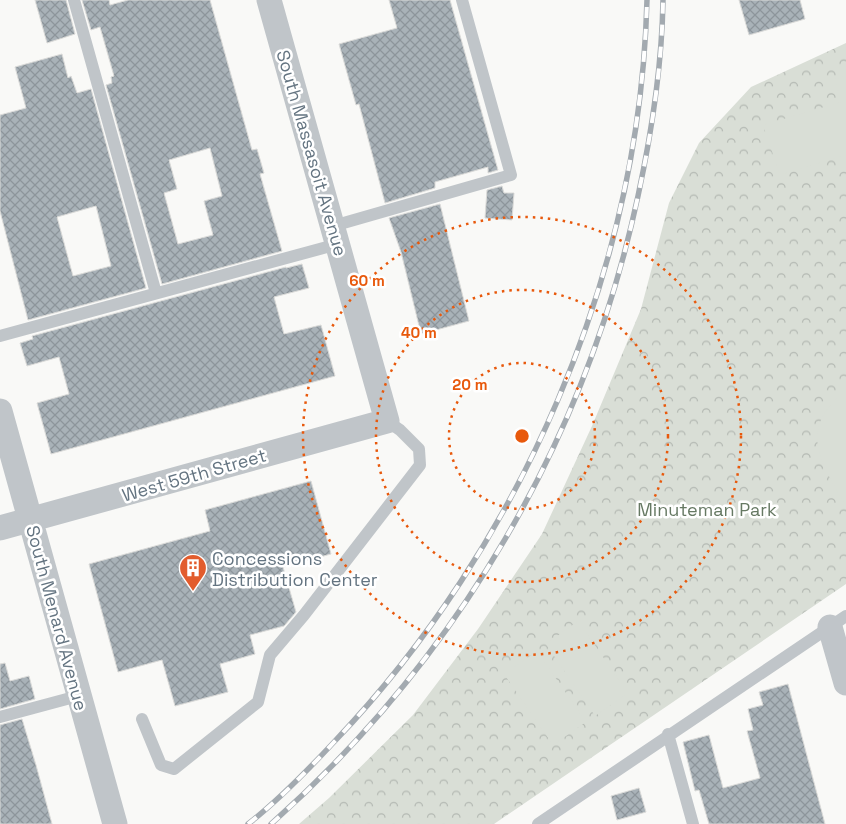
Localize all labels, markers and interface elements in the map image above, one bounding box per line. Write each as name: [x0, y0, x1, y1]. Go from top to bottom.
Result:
street label: South Massasoit Avenue: [272, 47, 352, 259]
text: 60 m: [349, 271, 385, 290]
text: 40 m: [401, 323, 437, 342]
text: 20 m: [452, 375, 488, 394]
centre of rings: [513, 427, 531, 445]
street label: West 59th Street: [119, 443, 269, 507]
park label: Minuteman Park: [637, 498, 777, 521]
street label: South Menard Avenue: [21, 523, 93, 713]
place label: Concessions Distribution Center: [212, 547, 378, 591]
building icon: Concessions Distribution Center: [178, 553, 208, 592]

